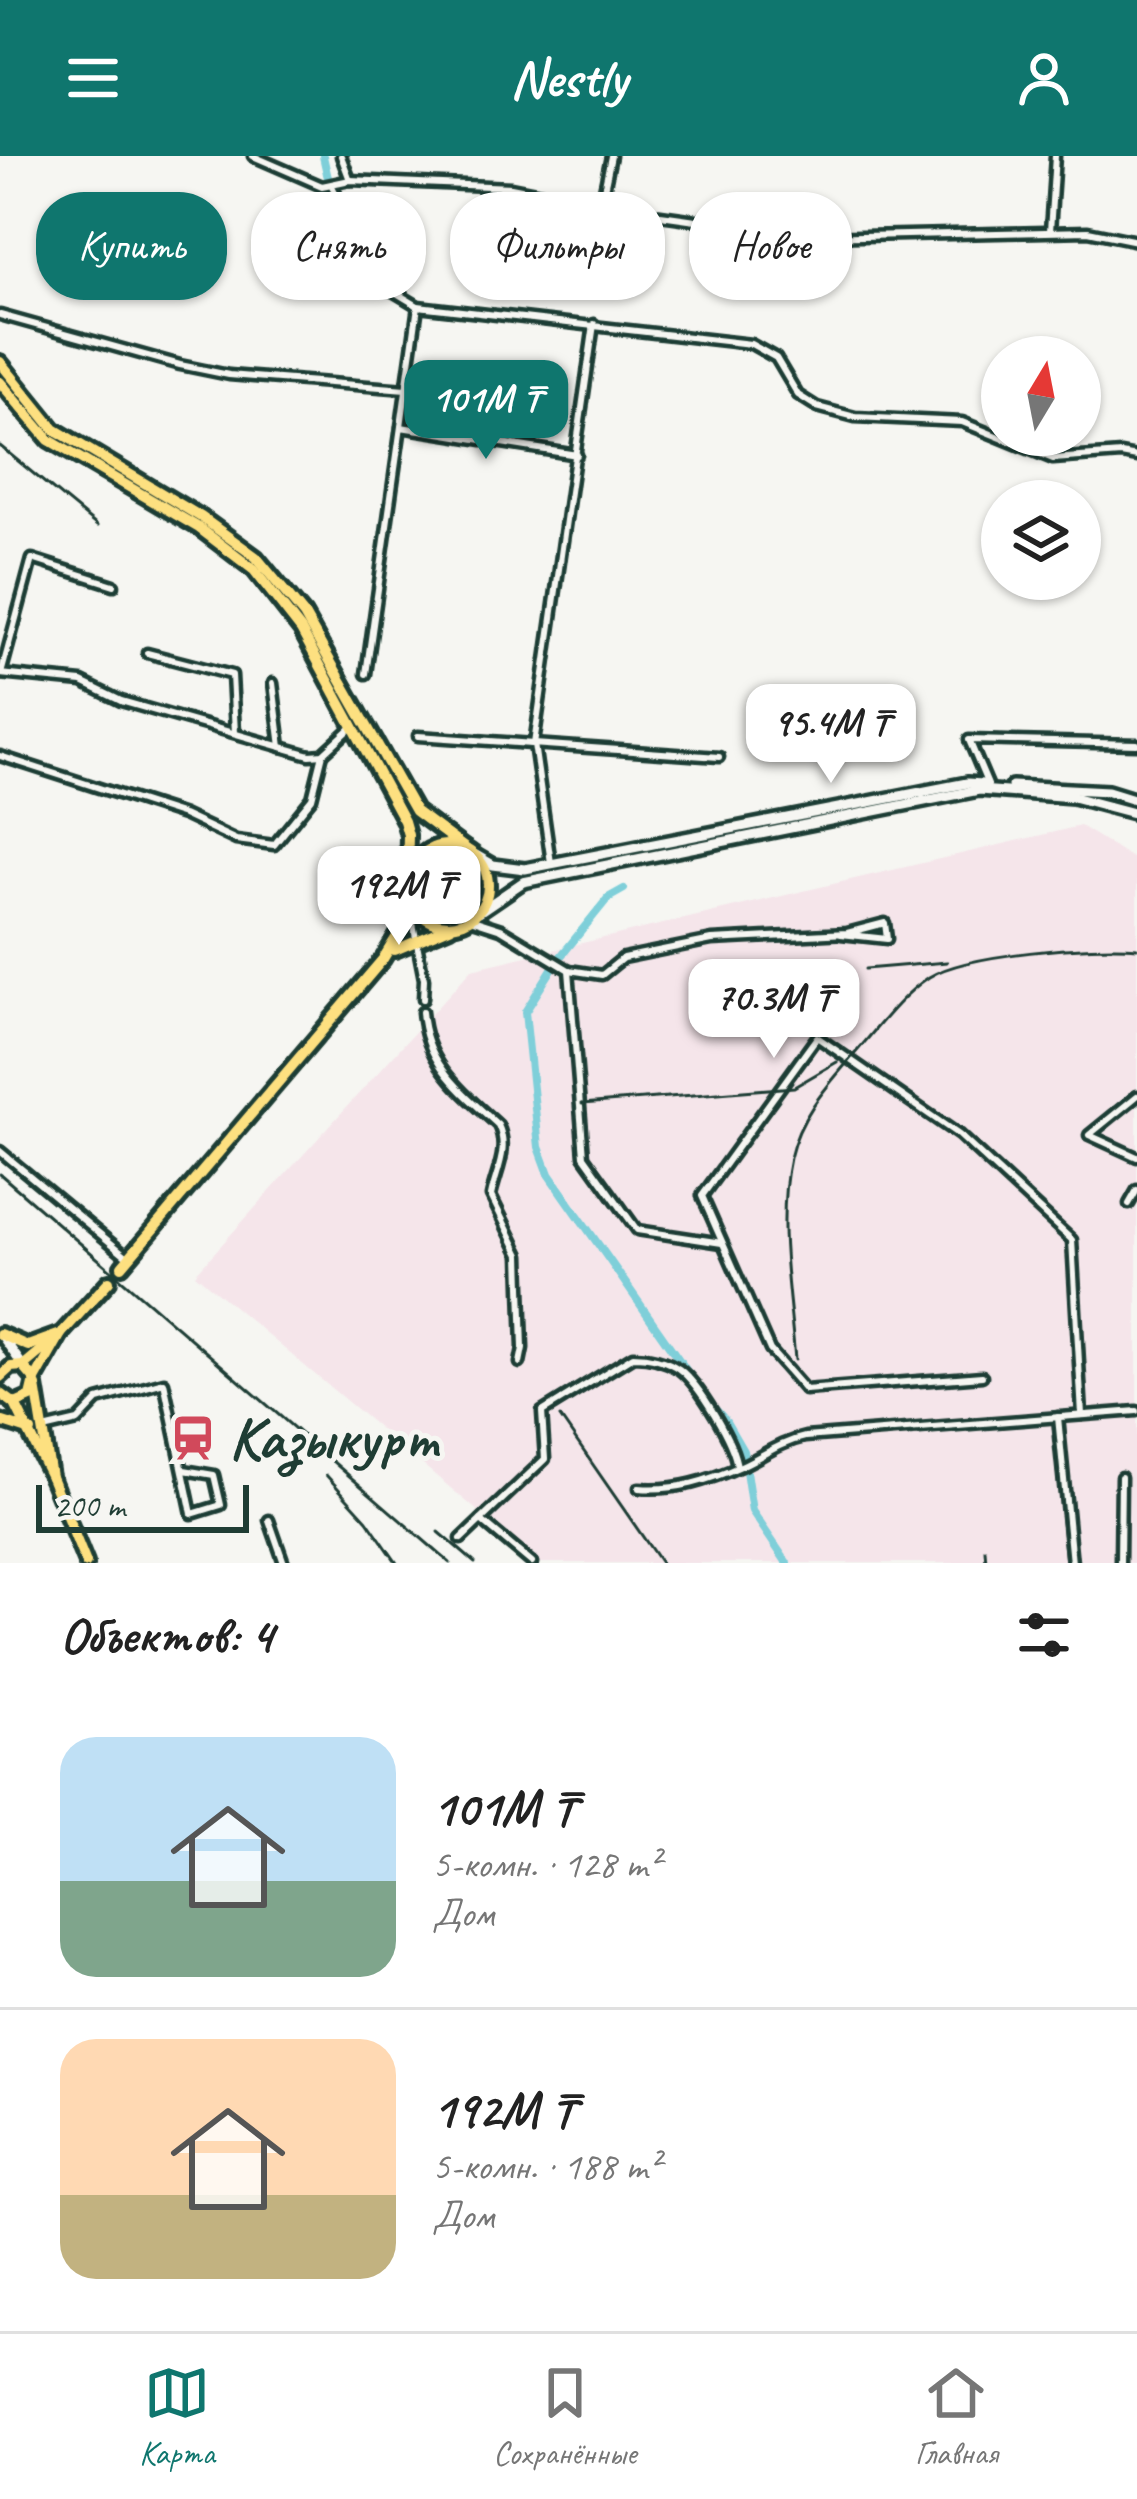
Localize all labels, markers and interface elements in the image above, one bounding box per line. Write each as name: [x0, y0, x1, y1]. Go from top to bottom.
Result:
text: Nestly: [510, 44, 627, 112]
icon: menu: [60, 45, 126, 111]
icon: person: [1011, 45, 1077, 111]
chip: Купить: [36, 192, 227, 300]
chip: Снять: [251, 192, 426, 300]
chip: Фильтры: [450, 192, 665, 300]
chip: Новое: [689, 192, 852, 300]
north arrow: [981, 336, 1101, 456]
map controls: [981, 336, 1101, 600]
pin: 101M ₸: [388, 360, 584, 462]
text: 101M ₸: [431, 374, 541, 423]
button: layers: [981, 480, 1101, 600]
pin: 95.4M ₸: [720, 684, 942, 786]
text: 95.4M ₸: [773, 698, 889, 747]
pin: 192M ₸: [301, 846, 497, 948]
text: 192M ₸: [344, 860, 454, 909]
pin: 70.3M ₸: [663, 959, 885, 1061]
text: 70.3M ₸: [715, 973, 833, 1022]
place label: Казыкурт: [229, 1400, 441, 1477]
station icon: Казыкурт: [168, 1413, 218, 1463]
scale bar: [36, 1479, 249, 1532]
text: 200 m: [54, 1485, 125, 1527]
icon: filters: [1011, 1602, 1077, 1668]
text: Объектов: 4: [60, 1603, 273, 1667]
text: 101M ₸: [432, 1776, 575, 1840]
icon: home: [156, 1785, 300, 1929]
text: 5-комн. · 128 m²: [432, 1840, 660, 1889]
text: Дом: [432, 1889, 494, 1938]
text: 192M ₸: [432, 2078, 575, 2142]
icon: home: [156, 2087, 300, 2231]
text: 5-комн. · 188 m²: [432, 2142, 660, 2191]
text: Дом: [432, 2191, 494, 2240]
tab: Карта: [139, 2360, 215, 2474]
tab: Сохранённые: [493, 2360, 637, 2474]
tab: Главная: [915, 2360, 998, 2474]

